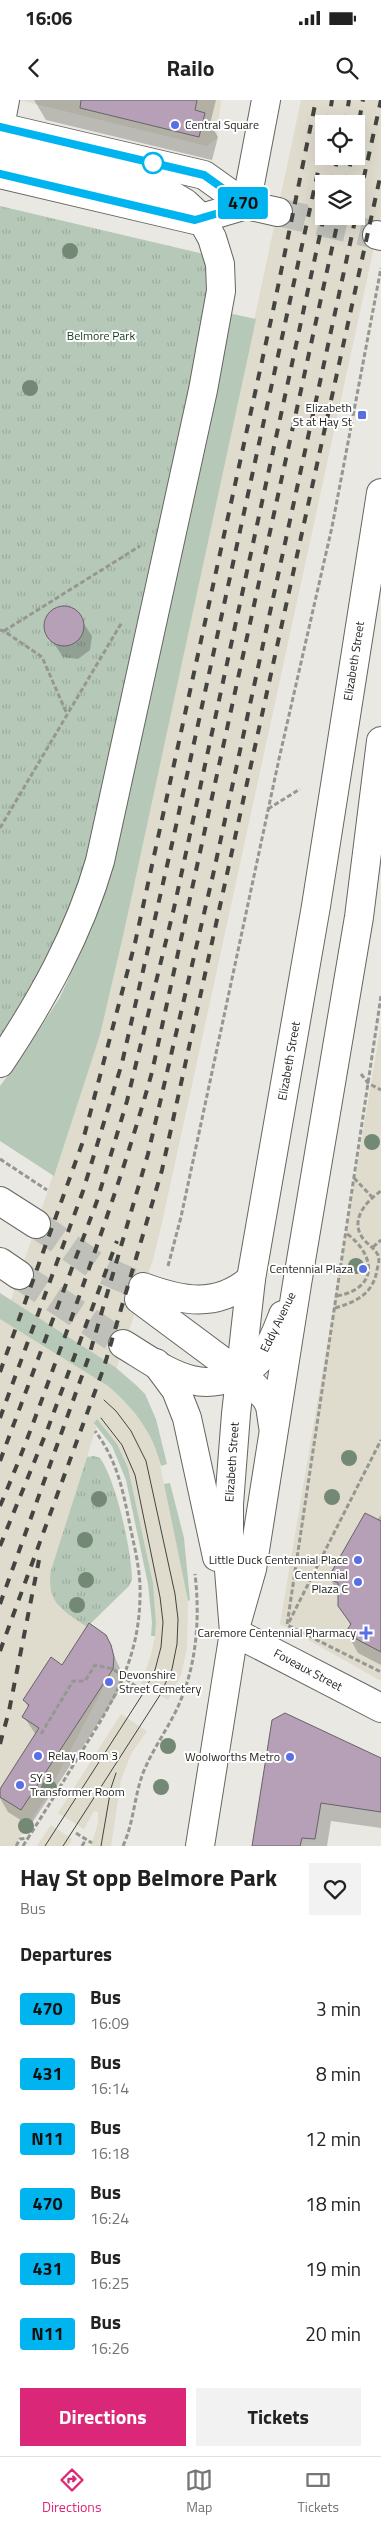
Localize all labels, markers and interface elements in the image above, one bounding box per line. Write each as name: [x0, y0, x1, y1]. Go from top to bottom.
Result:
text: 16:06: [25, 3, 72, 32]
text: Railo: [166, 51, 215, 85]
icon: back: [20, 54, 48, 82]
icon: search: [333, 54, 361, 82]
place label: Central Square: [185, 115, 259, 134]
map controls: [315, 115, 365, 225]
button: locate: [315, 115, 365, 165]
marker: Central Square: [169, 119, 181, 131]
unlabelled marker: [142, 152, 164, 174]
button: layers: [315, 175, 365, 225]
line badge: 470: [214, 187, 272, 219]
text: 470: [228, 189, 258, 216]
park label: Belmore Park: [67, 326, 135, 345]
place label: Elizabeth St at Hay St: [293, 398, 353, 431]
marker: Elizabeth St at Hay St: [356, 409, 368, 421]
street label: Elizabeth Street: [338, 619, 369, 702]
street label: Elizabeth Street: [272, 1019, 305, 1102]
place label: Centennial Plaza: [270, 1259, 353, 1278]
marker: Centennial Plaza: [357, 1263, 369, 1275]
street label: Eddy Avenue: [255, 1288, 300, 1355]
street label: Elizabeth Street: [219, 1421, 244, 1503]
place label: Little Duck Centennial Place: [209, 1550, 348, 1569]
marker: Little Duck Centennial Place: [352, 1554, 364, 1566]
place label: Centennial Plaza C: [295, 1565, 348, 1598]
marker: Centennial Plaza C: [352, 1576, 364, 1588]
place label: Caremore Centennial Pharmacy: [197, 1623, 356, 1642]
marker: Caremore Centennial Pharmacy: [360, 1627, 372, 1639]
street label: Foveaux Street: [270, 1643, 347, 1696]
place label: Devonshire Street Cemetery: [119, 1665, 202, 1698]
marker: Devonshire Street Cemetery: [103, 1676, 115, 1688]
place label: Relay Room 3: [48, 1746, 118, 1765]
place label: Woolworths Metro: [185, 1747, 280, 1766]
marker: Relay Room 3: [32, 1750, 44, 1762]
marker: Woolworths Metro: [284, 1751, 296, 1763]
place label: SY 3 Transformer Room: [30, 1768, 125, 1801]
marker: SY 3 Transformer Room: [14, 1779, 26, 1791]
text: Hay St opp Belmore Park: [20, 1859, 277, 1895]
button: heart: [309, 1863, 361, 1915]
text: Bus: [20, 1896, 46, 1920]
text: Departures: [20, 1939, 112, 1968]
text: Bus: [90, 1982, 121, 2011]
text: 3 min: [316, 1994, 361, 2023]
text: 470: [32, 1995, 63, 2022]
text: 16:09: [90, 2011, 129, 2035]
text: Bus: [90, 2047, 121, 2076]
text: 8 min: [316, 2059, 361, 2088]
text: 431: [32, 2060, 63, 2087]
text: 16:14: [90, 2076, 129, 2100]
text: Bus: [90, 2112, 121, 2141]
text: 12 min: [305, 2124, 361, 2153]
text: N11: [31, 2125, 64, 2152]
text: 16:18: [90, 2141, 129, 2165]
text: Bus: [90, 2177, 121, 2206]
text: 18 min: [305, 2189, 361, 2218]
text: 470: [32, 2190, 63, 2217]
text: 16:24: [90, 2206, 129, 2230]
text: Bus: [90, 2242, 121, 2271]
text: 19 min: [305, 2254, 361, 2283]
text: 431: [32, 2255, 63, 2282]
text: 16:25: [90, 2271, 129, 2295]
text: Bus: [90, 2307, 121, 2336]
text: 20 min: [305, 2319, 361, 2348]
text: N11: [31, 2320, 64, 2347]
text: 16:26: [90, 2336, 129, 2360]
button: Directions: [20, 2388, 186, 2446]
button: Tickets: [196, 2388, 361, 2446]
tab: Directions: [42, 2466, 101, 2517]
tab: Map: [185, 2466, 213, 2517]
tab: Tickets: [297, 2466, 339, 2517]

